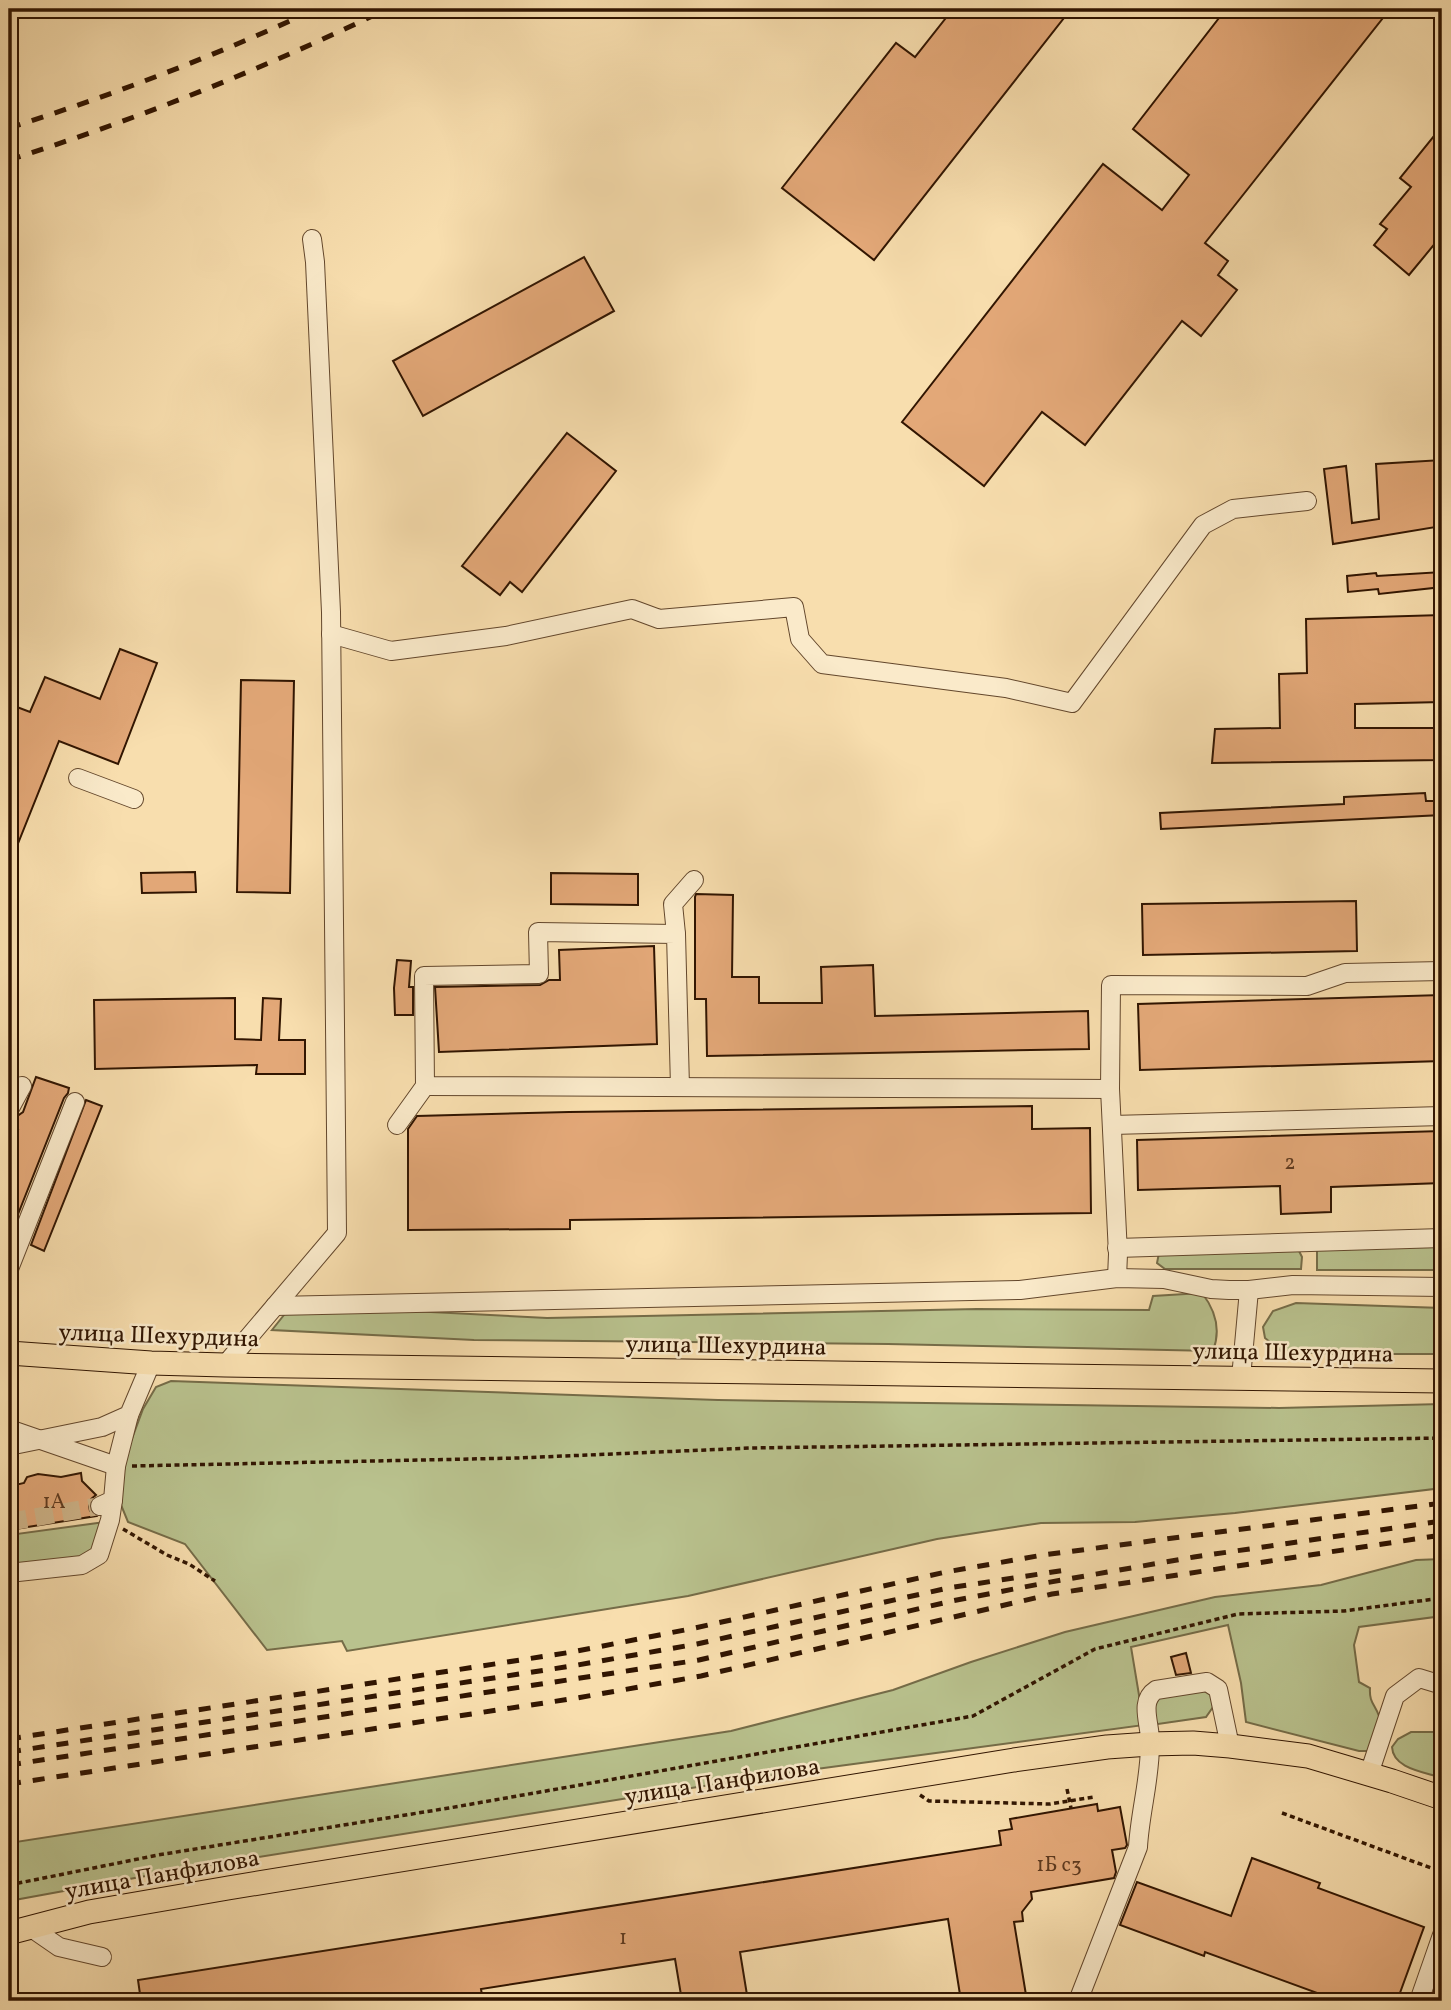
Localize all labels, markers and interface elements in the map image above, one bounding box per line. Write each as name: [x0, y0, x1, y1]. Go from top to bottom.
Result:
house number: 2: [1284, 1149, 1296, 1178]
street label: улица Шехурдина: [58, 1316, 260, 1358]
street label: улица Шехурдина: [625, 1328, 827, 1366]
street label: улица Шехурдина: [1192, 1335, 1394, 1373]
house number: 1А: [43, 1488, 66, 1517]
street label: улица Панфилова: [622, 1751, 822, 1815]
street label: улица Панфилова: [62, 1842, 263, 1910]
house number: 1Б с3: [1036, 1851, 1082, 1880]
house number: 1: [619, 1924, 627, 1953]

